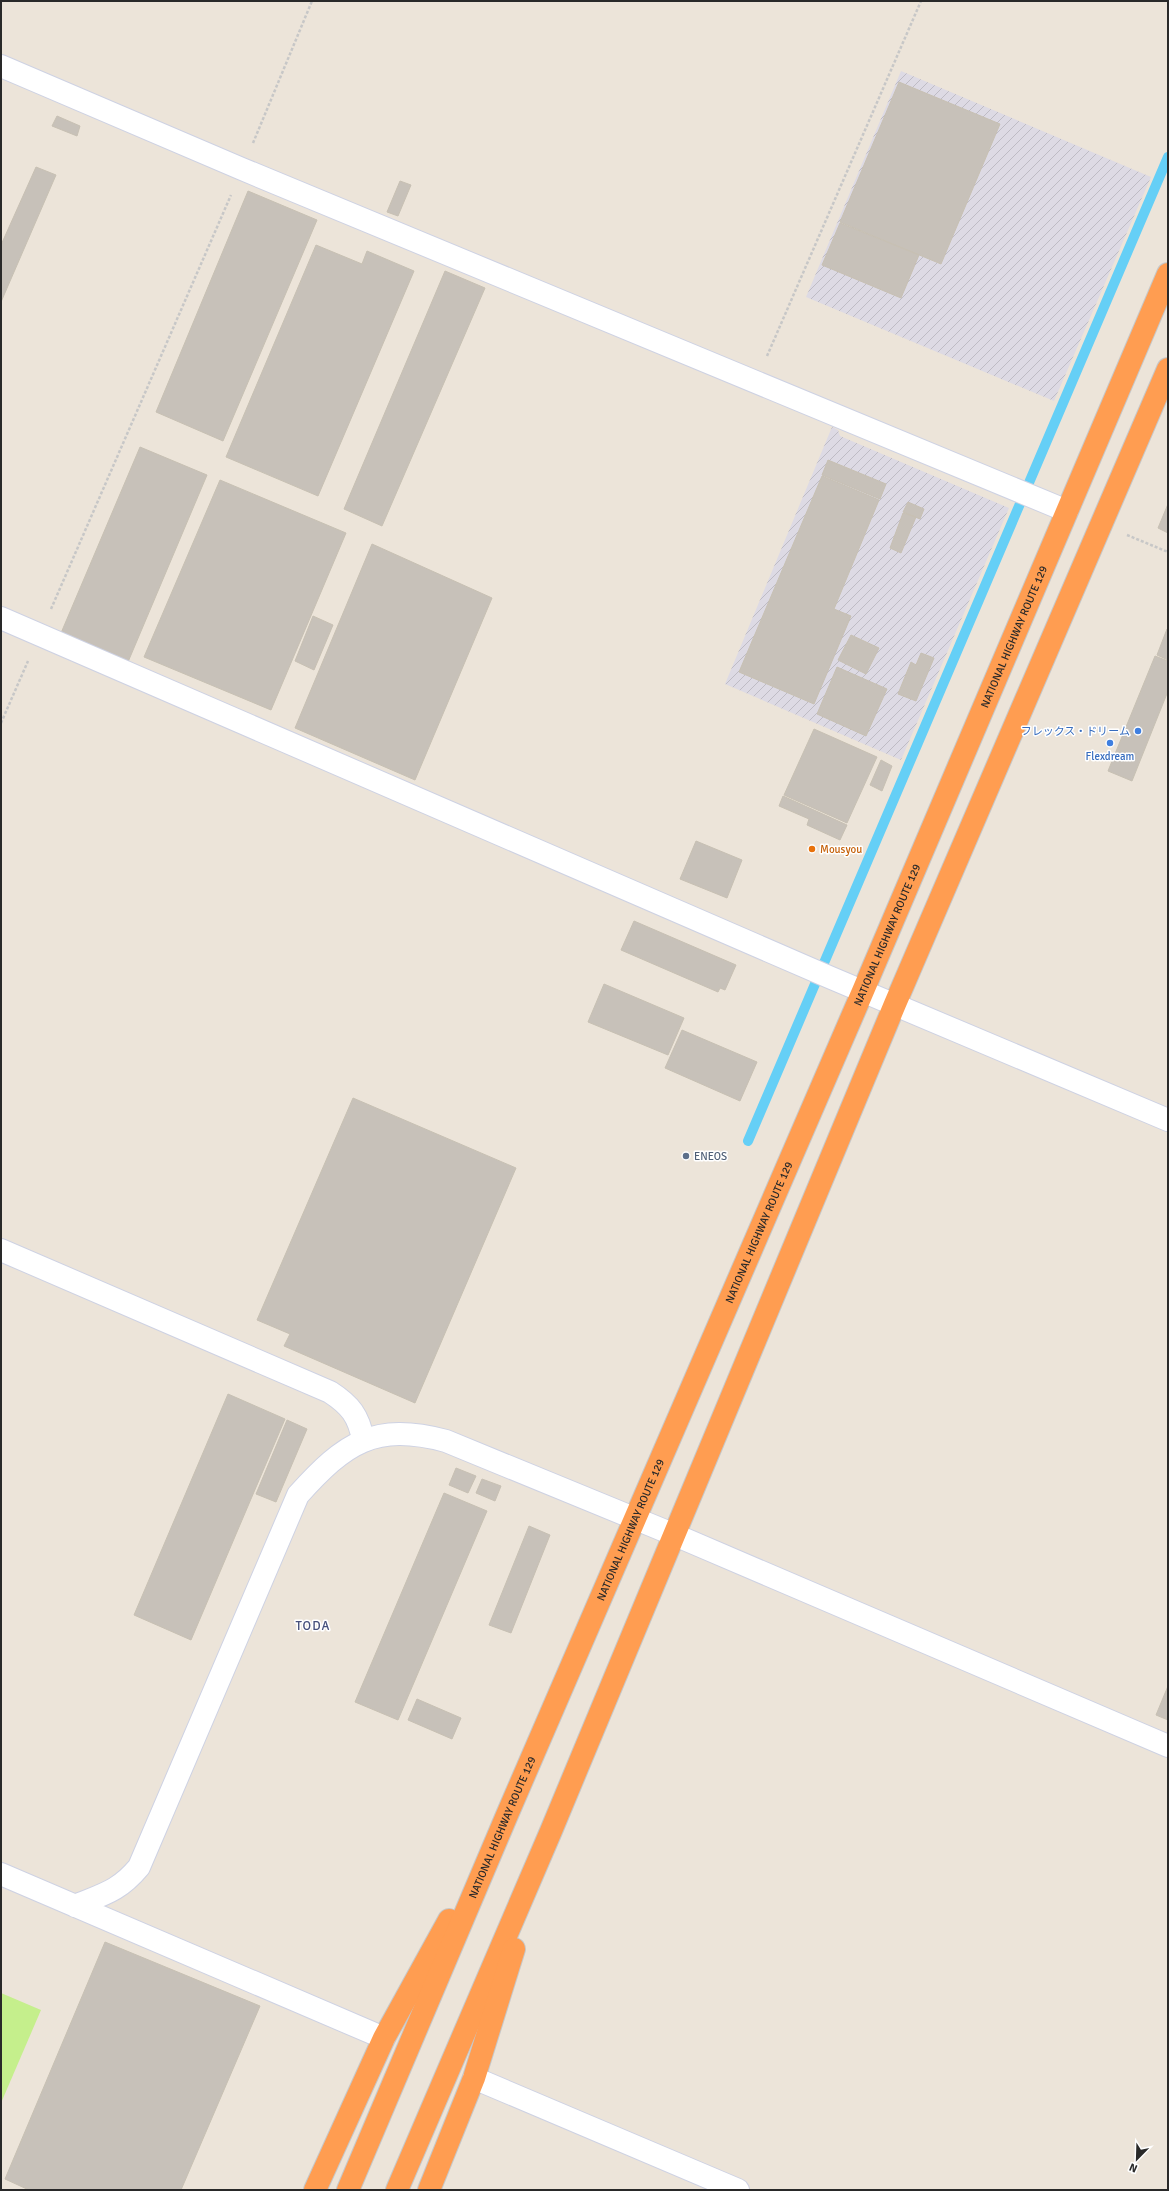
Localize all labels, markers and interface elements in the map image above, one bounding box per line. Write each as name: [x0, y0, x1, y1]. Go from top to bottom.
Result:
street label: NATIONAL HIGHWAY ROUTE 129: [978, 564, 1050, 710]
place label: フレックス・ドリーム: [1021, 725, 1130, 738]
marker: フレックス・ドリーム: [1133, 726, 1143, 736]
marker: Flexdream: [1105, 738, 1115, 748]
place label: Flexdream: [1086, 750, 1135, 763]
place label: Mousyou: [820, 843, 862, 856]
marker: Mousyou: [807, 844, 817, 854]
street label: NATIONAL HIGHWAY ROUTE 129: [851, 862, 923, 1008]
place label: ENEOS: [694, 1150, 727, 1163]
marker: ENEOS: [681, 1151, 691, 1161]
street label: NATIONAL HIGHWAY ROUTE 129: [722, 1159, 795, 1305]
street label: NATIONAL HIGHWAY ROUTE 129: [594, 1457, 667, 1603]
district label: TODA: [296, 1618, 330, 1634]
street label: NATIONAL HIGHWAY ROUTE 129: [466, 1754, 538, 1900]
north arrow: [1117, 2139, 1157, 2179]
text: N: [1127, 2160, 1139, 2175]

